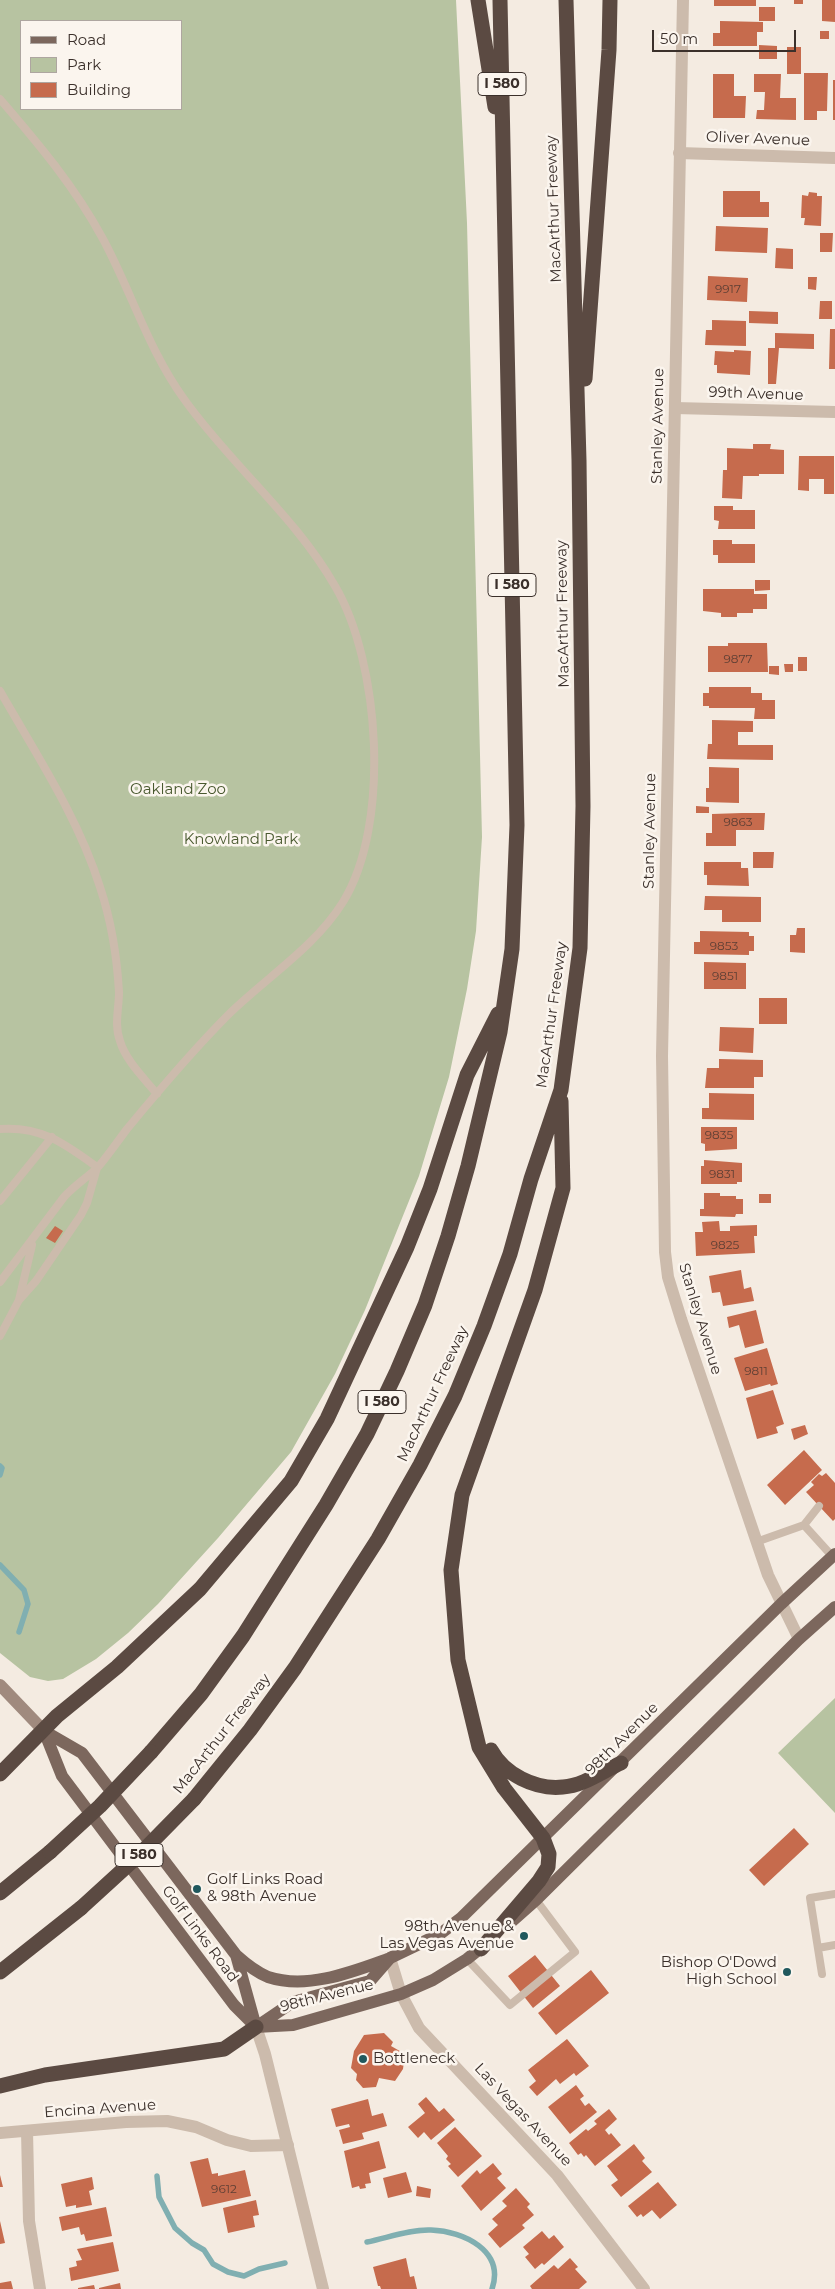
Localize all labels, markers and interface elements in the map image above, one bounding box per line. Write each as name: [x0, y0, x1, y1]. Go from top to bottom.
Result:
legend: [20, 20, 182, 110]
scale bar: [655, 20, 799, 52]
text: 50 m: [660, 29, 698, 48]
text: Road: [67, 30, 106, 49]
text: Park: [67, 55, 101, 74]
road number: I 580: [478, 72, 526, 96]
text: Building: [67, 80, 131, 99]
street label: Oliver Avenue: [706, 128, 810, 150]
street label: MacArthur Freeway: [542, 135, 566, 283]
house number: 9917: [715, 282, 741, 296]
street label: Stanley Avenue: [648, 368, 668, 484]
street label: 99th Avenue: [708, 383, 804, 405]
street label: MacArthur Freeway: [553, 540, 573, 688]
road number: I 580: [488, 574, 536, 596]
house number: 9877: [723, 652, 753, 666]
street label: Stanley Avenue: [640, 773, 660, 889]
park label: Oakland Zoo: [130, 781, 226, 799]
house number: 9863: [723, 815, 753, 829]
park label: Knowland Park: [184, 831, 298, 849]
house number: 9853: [710, 939, 738, 953]
street label: MacArthur Freeway: [533, 941, 571, 1089]
house number: 9851: [712, 969, 738, 983]
house number: 9835: [705, 1128, 733, 1142]
house number: 9831: [709, 1167, 735, 1181]
house number: 9825: [711, 1238, 739, 1252]
street label: Stanley Avenue: [674, 1261, 726, 1377]
street label: MacArthur Freeway: [394, 1323, 472, 1465]
house number: 9811: [744, 1364, 768, 1378]
road number: I 580: [358, 1390, 406, 1414]
street label: MacArthur Freeway: [169, 1670, 275, 1798]
street label: 98th Avenue: [582, 1699, 662, 1779]
road number: I 580: [115, 1844, 163, 1866]
place label: Golf Links Road & 98th Avenue: [207, 1871, 323, 1906]
street label: Golf Links Road: [158, 1882, 242, 1986]
marker: Golf Links Road & 98th Avenue: [191, 1883, 203, 1895]
place label: 98th Avenue & Las Vegas Avenue: [379, 1918, 514, 1953]
marker: 98th Avenue & Las Vegas Avenue: [518, 1930, 530, 1942]
place label: Bishop O'Dowd High School: [661, 1954, 777, 1989]
marker: Bishop O'Dowd High School: [781, 1966, 793, 1978]
street label: 98th Avenue: [279, 1976, 375, 2016]
place label: Bottleneck: [373, 2050, 455, 2068]
marker: Bottleneck: [357, 2053, 369, 2065]
street label: Las Vegas Avenue: [471, 2060, 575, 2170]
street label: Encina Avenue: [43, 2096, 157, 2122]
house number: 9612: [211, 2182, 237, 2196]

